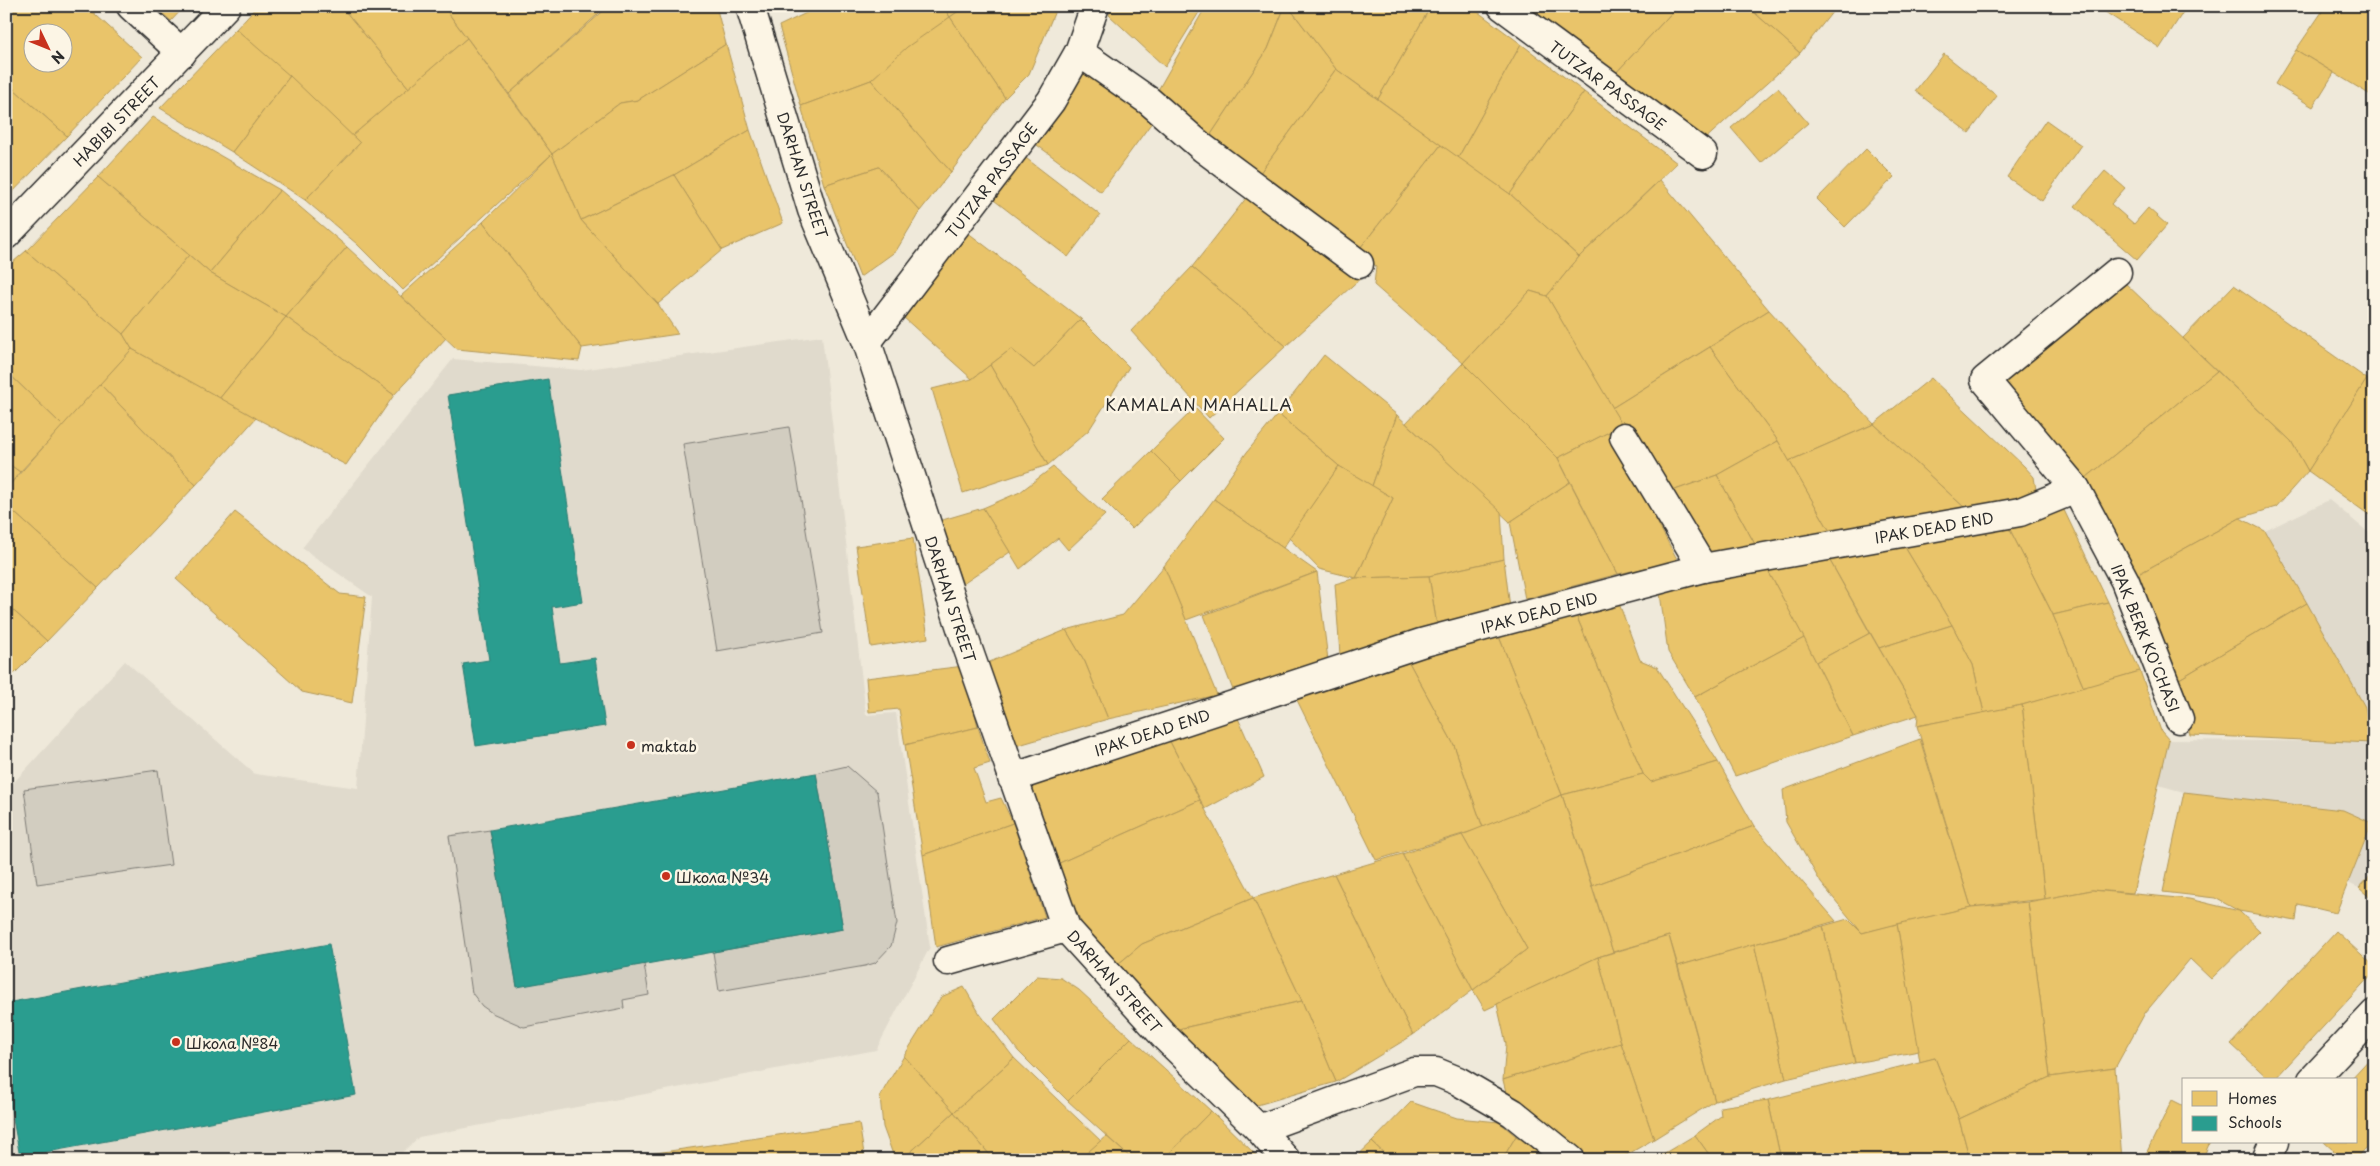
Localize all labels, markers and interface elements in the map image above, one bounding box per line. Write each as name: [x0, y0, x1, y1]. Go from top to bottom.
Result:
north arrow: [22, 22, 72, 72]
street label: TUTZAR PASSAGE: [1545, 35, 1671, 135]
text: N: [46, 46, 69, 68]
street label: HABIBI STREET: [67, 70, 166, 171]
street label: DARHAN STREET: [772, 109, 835, 242]
street label: TUTZAR PASSAGE: [940, 117, 1042, 243]
district label: KAMALAN MAHALLA: [1105, 392, 1293, 416]
street label: IPAK DEAD END: [1873, 505, 1995, 549]
street label: DARHAN STREET: [920, 533, 983, 666]
street label: IPAK BERK KO'CHASI: [2106, 561, 2186, 715]
street label: IPAK DEAD END: [1478, 585, 1600, 639]
street label: IPAK DEAD END: [1091, 702, 1213, 762]
place label: maktab: [641, 734, 697, 757]
marker: maktab: [625, 739, 637, 751]
place label: Школа №34: [676, 865, 769, 888]
marker: Школа №34: [660, 870, 672, 882]
street label: DARHAN STREET: [1062, 924, 1168, 1038]
place label: Школа №84: [186, 1031, 279, 1054]
marker: Школа №84: [170, 1036, 182, 1048]
legend: [2182, 1078, 2358, 1144]
text: Homes: [2228, 1086, 2277, 1109]
text: Schools: [2228, 1110, 2282, 1133]

